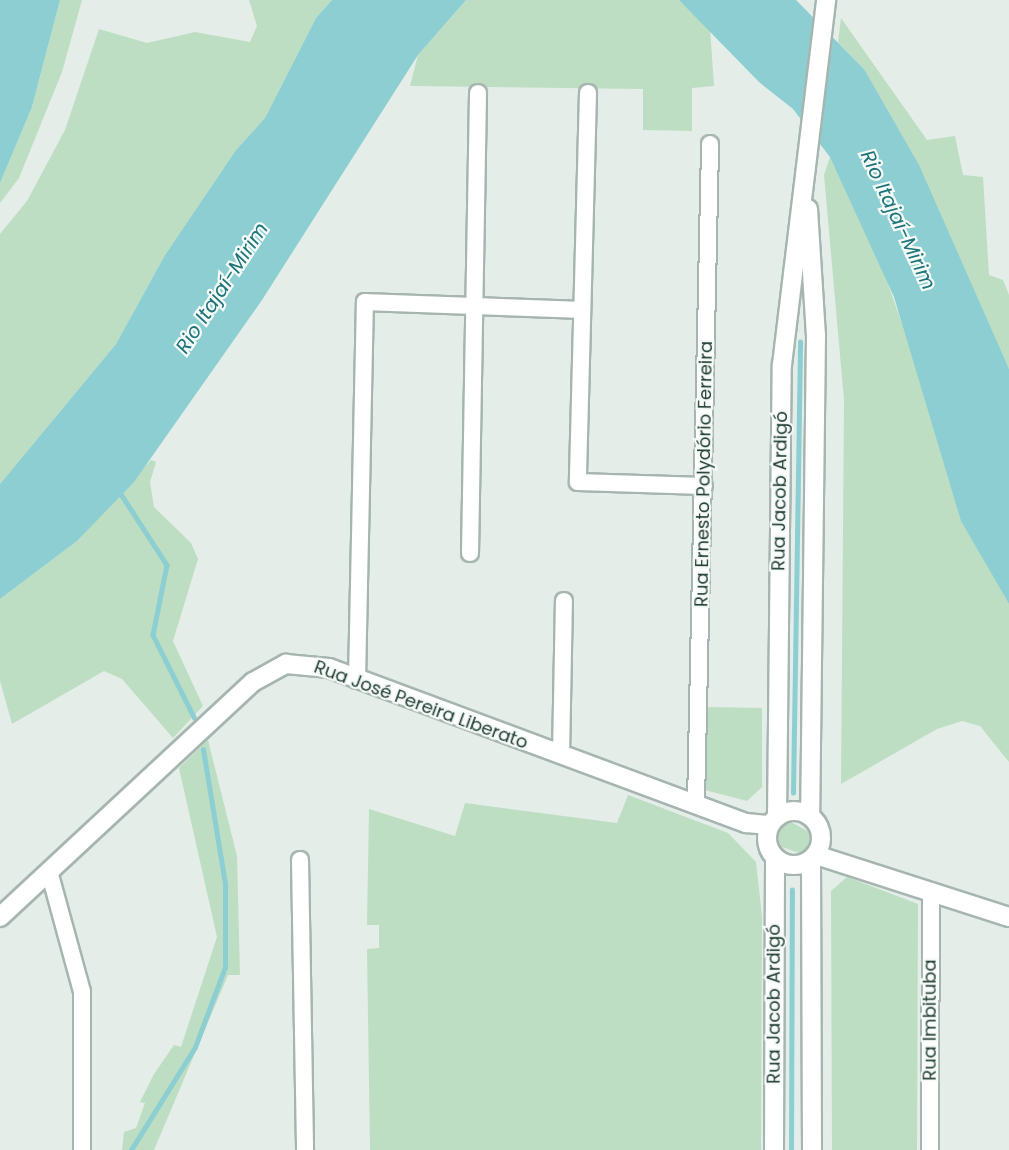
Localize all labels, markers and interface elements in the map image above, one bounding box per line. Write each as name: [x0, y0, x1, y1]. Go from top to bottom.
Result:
water label: Rio Itajaí-Mirim: [855, 146, 941, 294]
water label: Rio Itajaí-Mirim: [171, 218, 273, 358]
street label: Rua Ernesto Polydório Ferreira: [691, 341, 717, 607]
street label: Rua Jacob Ardigó: [768, 411, 792, 571]
street label: Rua José Pereira Liberato: [311, 656, 531, 754]
street label: Rua Jacob Ardigó: [763, 924, 785, 1084]
street label: Rua Imbituba: [919, 959, 941, 1081]

